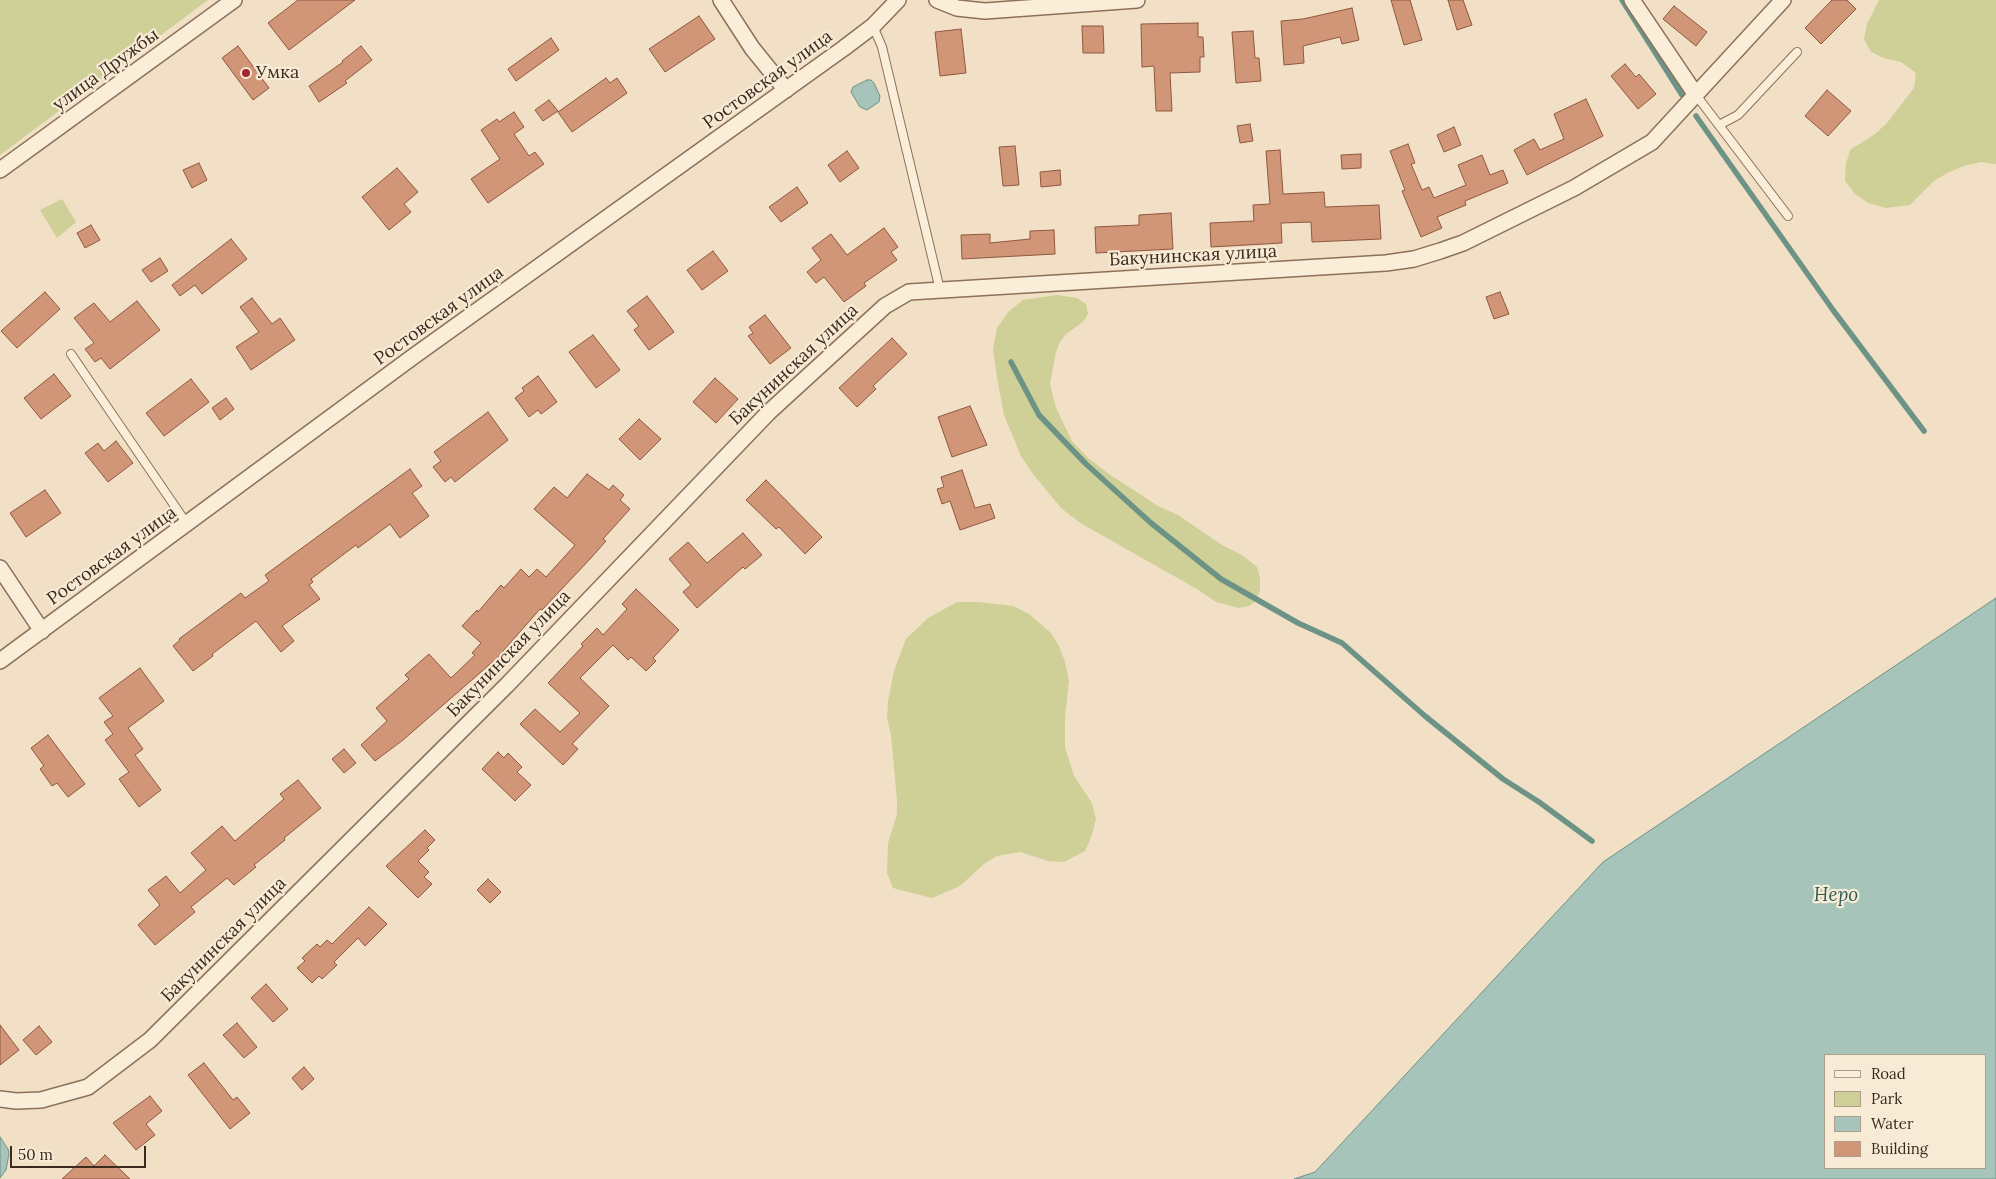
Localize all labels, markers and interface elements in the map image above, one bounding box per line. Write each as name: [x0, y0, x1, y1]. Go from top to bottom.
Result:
street label: улица Дружбы: [49, 24, 163, 116]
street label: Ростовская улица: [699, 26, 837, 134]
place label: Умка: [256, 62, 299, 84]
marker: Умка: [240, 67, 252, 79]
street label: Бакунинская улица: [1108, 241, 1278, 271]
street label: Ростовская улица: [370, 262, 508, 370]
street label: Бакунинская улица: [725, 300, 863, 430]
street label: Ростовская улица: [43, 502, 181, 610]
street label: Бакунинская улица: [443, 586, 575, 722]
street label: Бакунинская улица: [157, 873, 291, 1007]
water label: Неро: [1814, 885, 1858, 907]
legend: [1824, 1054, 1986, 1169]
text: Road: [1871, 1064, 1906, 1083]
text: Park: [1871, 1089, 1902, 1108]
text: Water: [1871, 1114, 1913, 1133]
scale bar: [12, 1136, 149, 1168]
text: Building: [1871, 1139, 1928, 1158]
text: 50 m: [18, 1145, 53, 1164]

